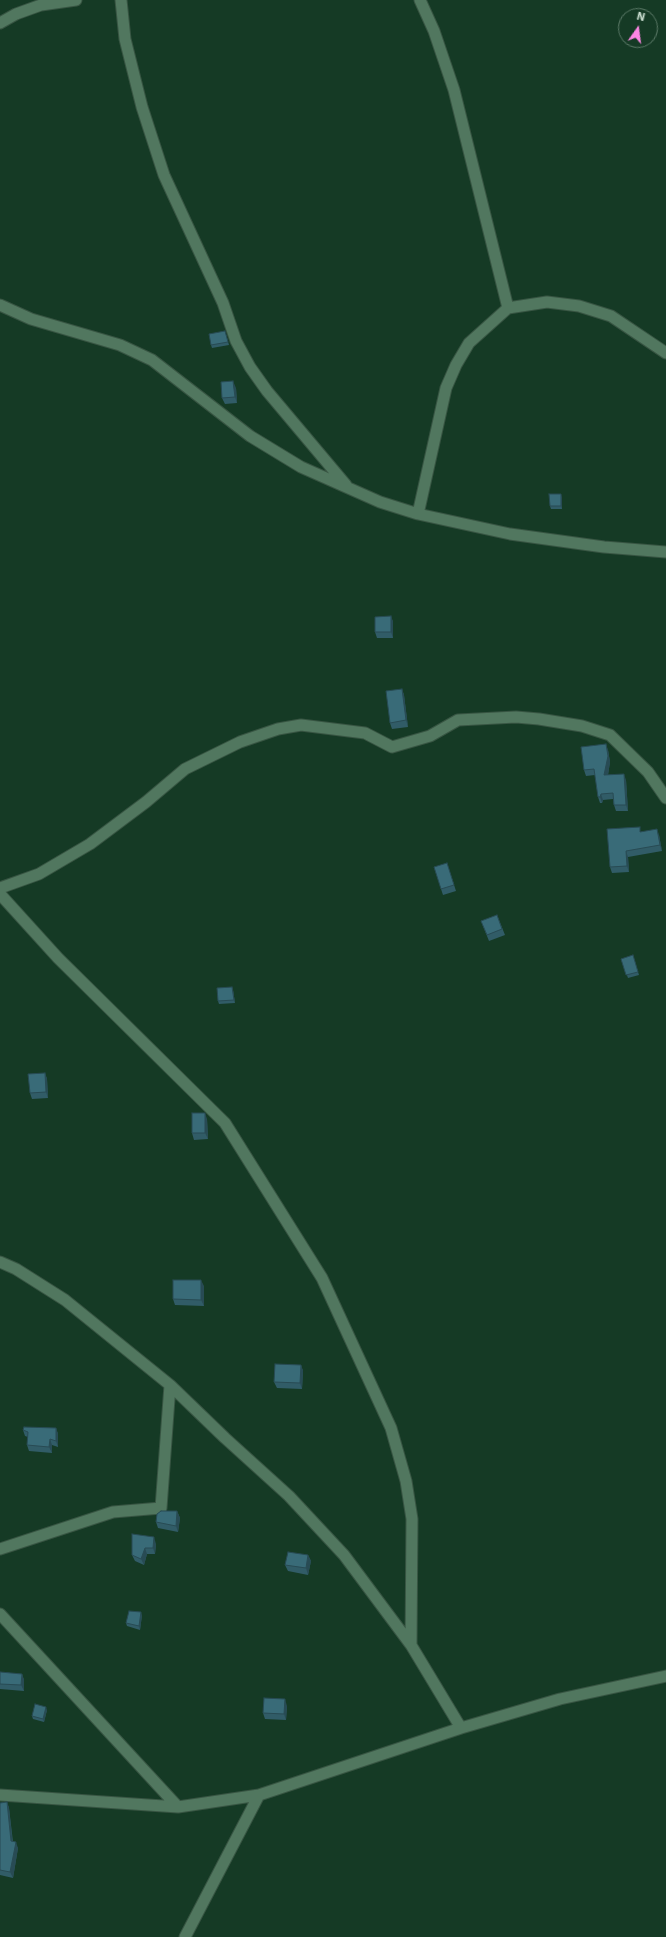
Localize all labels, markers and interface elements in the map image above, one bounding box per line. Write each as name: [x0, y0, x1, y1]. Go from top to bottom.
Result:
north arrow: [618, 8, 658, 48]
text: N: [635, 10, 646, 24]

